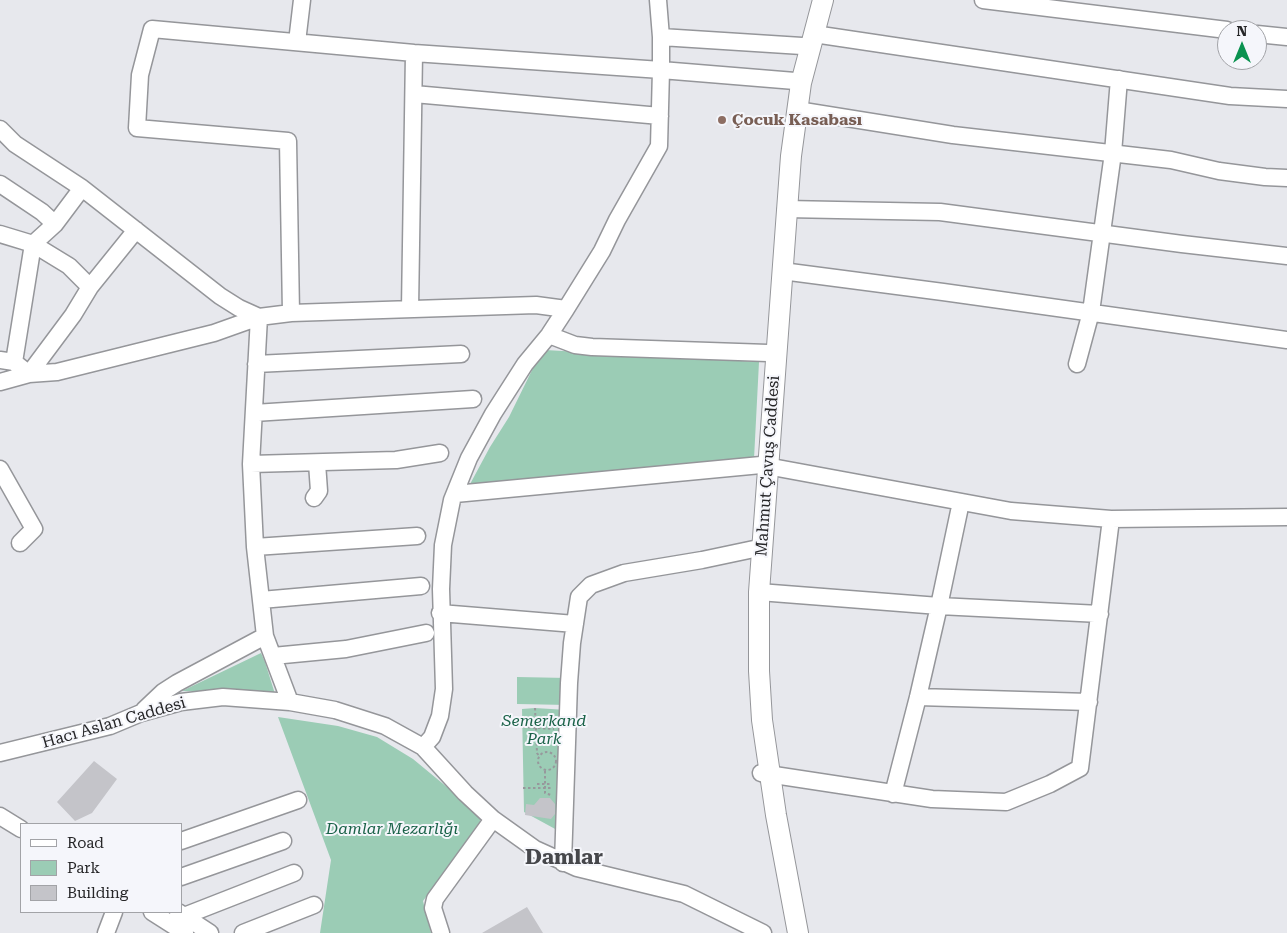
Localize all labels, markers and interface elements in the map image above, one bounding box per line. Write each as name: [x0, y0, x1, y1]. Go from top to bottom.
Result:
north arrow: [1217, 20, 1267, 70]
text: N: [1237, 23, 1247, 39]
place label: Çocuk Kasabası: [732, 110, 862, 130]
marker: Çocuk Kasabası: [716, 114, 728, 126]
street label: Mahmut Çavuş Caddesi: [752, 375, 784, 557]
street label: Hacı Aslan Caddesi: [40, 693, 188, 753]
park label: Semerkand Park: [502, 711, 586, 749]
park label: Damlar Mezarlığı: [326, 819, 458, 839]
legend: [20, 823, 182, 913]
text: Road: [67, 834, 104, 852]
district label: Damlar: [525, 845, 603, 871]
text: Park: [67, 859, 100, 877]
text: Building: [67, 884, 128, 902]

